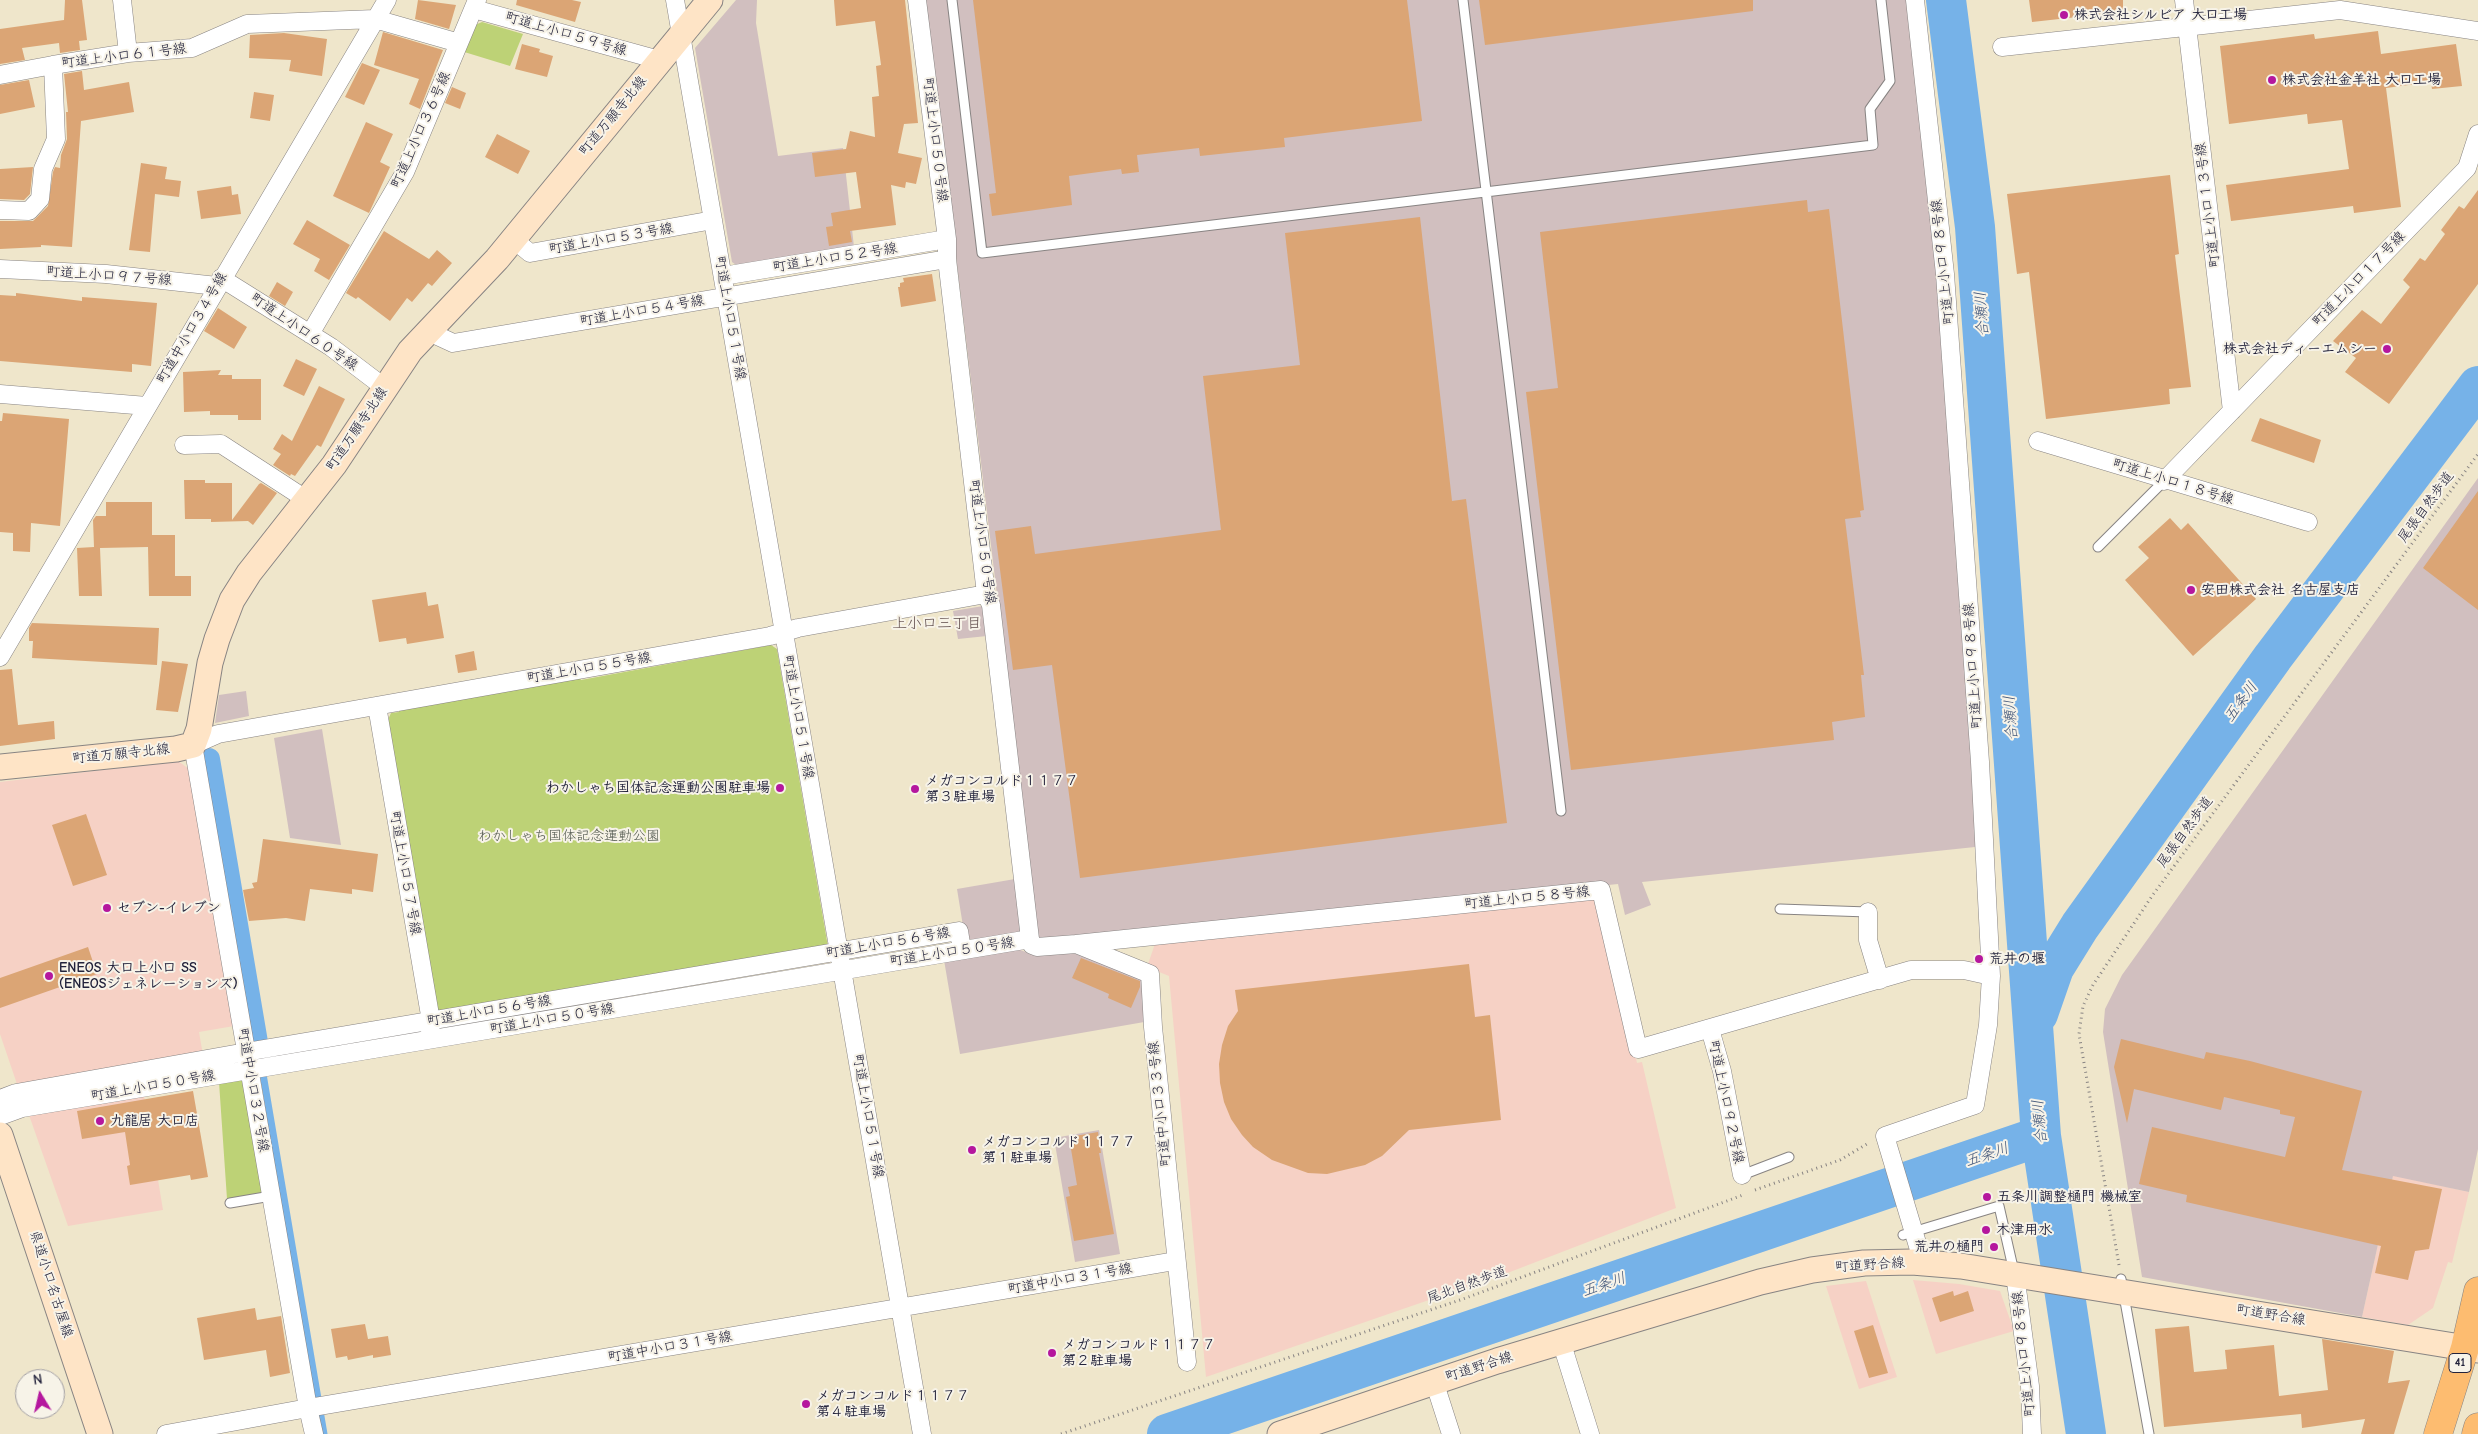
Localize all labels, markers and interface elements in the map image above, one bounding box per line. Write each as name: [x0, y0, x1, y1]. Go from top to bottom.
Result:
place label: 株式会社シルビア 大口工場: [2074, 7, 2247, 23]
street label: 町道上小口５９号線: [503, 9, 629, 59]
marker: 株式会社シルビア 大口工場: [2058, 9, 2070, 21]
street label: 町道上小口６１号線: [60, 40, 188, 72]
street label: 町道上小口３６号線: [388, 69, 454, 191]
place label: 株式会社金羊社 大口工場: [2282, 72, 2441, 88]
street label: 町道万願寺北線: [576, 73, 650, 159]
marker: 株式会社金羊社 大口工場: [2266, 74, 2278, 86]
street label: 町道上小口５０号線: [919, 76, 951, 204]
street label: 町道上小口１３号線: [2192, 141, 2224, 269]
street label: 町道上小口９８号線: [1928, 198, 1958, 326]
street label: 町道上小口５３号線: [547, 220, 675, 258]
street label: 町道上小口１７号線: [2309, 228, 2409, 330]
street label: 町道上小口５２号線: [771, 240, 899, 276]
street label: 町道上小口５１号線: [711, 254, 749, 382]
street label: 町道上小口９７号線: [46, 263, 172, 289]
street label: 町道中小口３４号線: [153, 269, 231, 387]
street label: 町道上小口６０号線: [247, 290, 361, 374]
water label: 合瀬川: [1971, 291, 1993, 337]
street label: 町道上小口５４号線: [578, 292, 706, 330]
place label: 株式会社ディーエムシー: [2223, 341, 2377, 357]
marker: 株式会社ディーエムシー: [2381, 343, 2393, 355]
street label: 町道万願寺北線: [323, 384, 391, 474]
street label: 町道上小口１８号線: [2110, 456, 2236, 508]
street label: 尾張自然歩道: [2395, 468, 2457, 546]
street label: 町道上小口５０号線: [965, 478, 999, 606]
place label: 安田株式会社 名古屋支店: [2201, 582, 2360, 598]
marker: 安田株式会社 名古屋支店: [2185, 584, 2197, 596]
street label: 町道上小口９８号線: [1960, 603, 1986, 729]
district label: 上小口三丁目: [892, 615, 982, 633]
street label: 町道上小口５５号線: [525, 649, 653, 687]
street label: 町道上小口５１号線: [779, 653, 817, 781]
water label: 五条川: [2220, 679, 2262, 725]
water label: 合瀬川: [2000, 695, 2022, 741]
street label: 町道万願寺北線: [71, 741, 171, 767]
place label: メガコンコルド１１７７ 第３駐車場: [925, 773, 1079, 806]
place label: わかしゃち国体記念運動公園駐車場: [546, 780, 770, 796]
marker: わかしゃち国体記念運動公園駐車場: [774, 782, 786, 794]
marker: メガコンコルド１１７７ 第３駐車場: [909, 783, 921, 795]
street label: 尾張自然歩道: [2154, 793, 2216, 871]
street label: 町道上小口５７号線: [386, 809, 424, 937]
park label: わかしゃち国体記念運動公園: [478, 828, 660, 844]
street label: 町道上小口５８号線: [1463, 883, 1591, 913]
place label: セブン-イレブン: [117, 900, 221, 916]
marker: セブン-イレブン: [101, 902, 113, 914]
street label: 町道上小口５６号線: [824, 924, 952, 962]
street label: 町道上小口５０号線: [888, 934, 1016, 970]
place label: 荒井の堰: [1989, 951, 2045, 967]
marker: 荒井の堰: [1973, 953, 1985, 965]
place label: ENEOS 大口上小口 SS (ENEOSジェネレーションズ): [59, 960, 238, 992]
marker: ENEOS 大口上小口 SS (ENEOSジェネレーションズ): [43, 970, 55, 982]
street label: 町道上小口５６号線: [425, 992, 553, 1030]
street label: 町道上小口５０号線: [488, 1000, 616, 1038]
street label: 町道中小口３２号線: [234, 1026, 272, 1154]
street label: 町道上小口９２号線: [1705, 1039, 1747, 1165]
street label: 町道中小口３３号線: [1145, 1040, 1175, 1168]
street label: 町道上小口５１号線: [849, 1052, 887, 1180]
street label: 町道上小口５０号線: [89, 1067, 217, 1105]
water label: 合瀬川: [2029, 1099, 2051, 1145]
place label: 九龍居 大口店: [110, 1113, 199, 1129]
marker: 九龍居 大口店: [94, 1115, 106, 1127]
place label: メガコンコルド１１７７ 第１駐車場: [982, 1134, 1136, 1166]
water label: 五条川: [1963, 1139, 2011, 1171]
marker: メガコンコルド１１７７ 第１駐車場: [966, 1144, 978, 1156]
place label: 五条川調整樋門 機械室: [1997, 1189, 2142, 1205]
marker: 五条川調整樋門 機械室: [1981, 1191, 1993, 1203]
place label: 木津用水: [1996, 1222, 2052, 1238]
marker: 木津用水: [1980, 1224, 1992, 1236]
street label: 県道小口名古屋線: [26, 1228, 76, 1340]
place label: 荒井の樋門: [1914, 1239, 1984, 1255]
marker: 荒井の樋門: [1988, 1241, 2000, 1253]
street label: 町道野合線: [1834, 1254, 1906, 1276]
street label: 町道中小口３１号線: [1006, 1260, 1134, 1298]
street label: 尾北自然歩道: [1425, 1263, 1509, 1307]
water label: 五条川: [1580, 1269, 1628, 1301]
street label: 町道上小口９８号線: [2009, 1290, 2039, 1418]
street label: 町道野合線: [2235, 1301, 2307, 1329]
street label: 町道中小口３１号線: [606, 1328, 734, 1366]
place label: メガコンコルド１１７７ 第２駐車場: [1062, 1337, 1216, 1370]
marker: メガコンコルド１１７７ 第２駐車場: [1046, 1347, 1058, 1359]
street label: 町道野合線: [1443, 1348, 1515, 1386]
road number: 41: [2449, 1354, 2471, 1372]
north arrow: [15, 1369, 65, 1419]
text: N: [32, 1371, 44, 1389]
place label: メガコンコルド１１７７ 第４駐車場: [816, 1388, 970, 1420]
marker: メガコンコルド１１７７ 第４駐車場: [800, 1398, 812, 1410]

